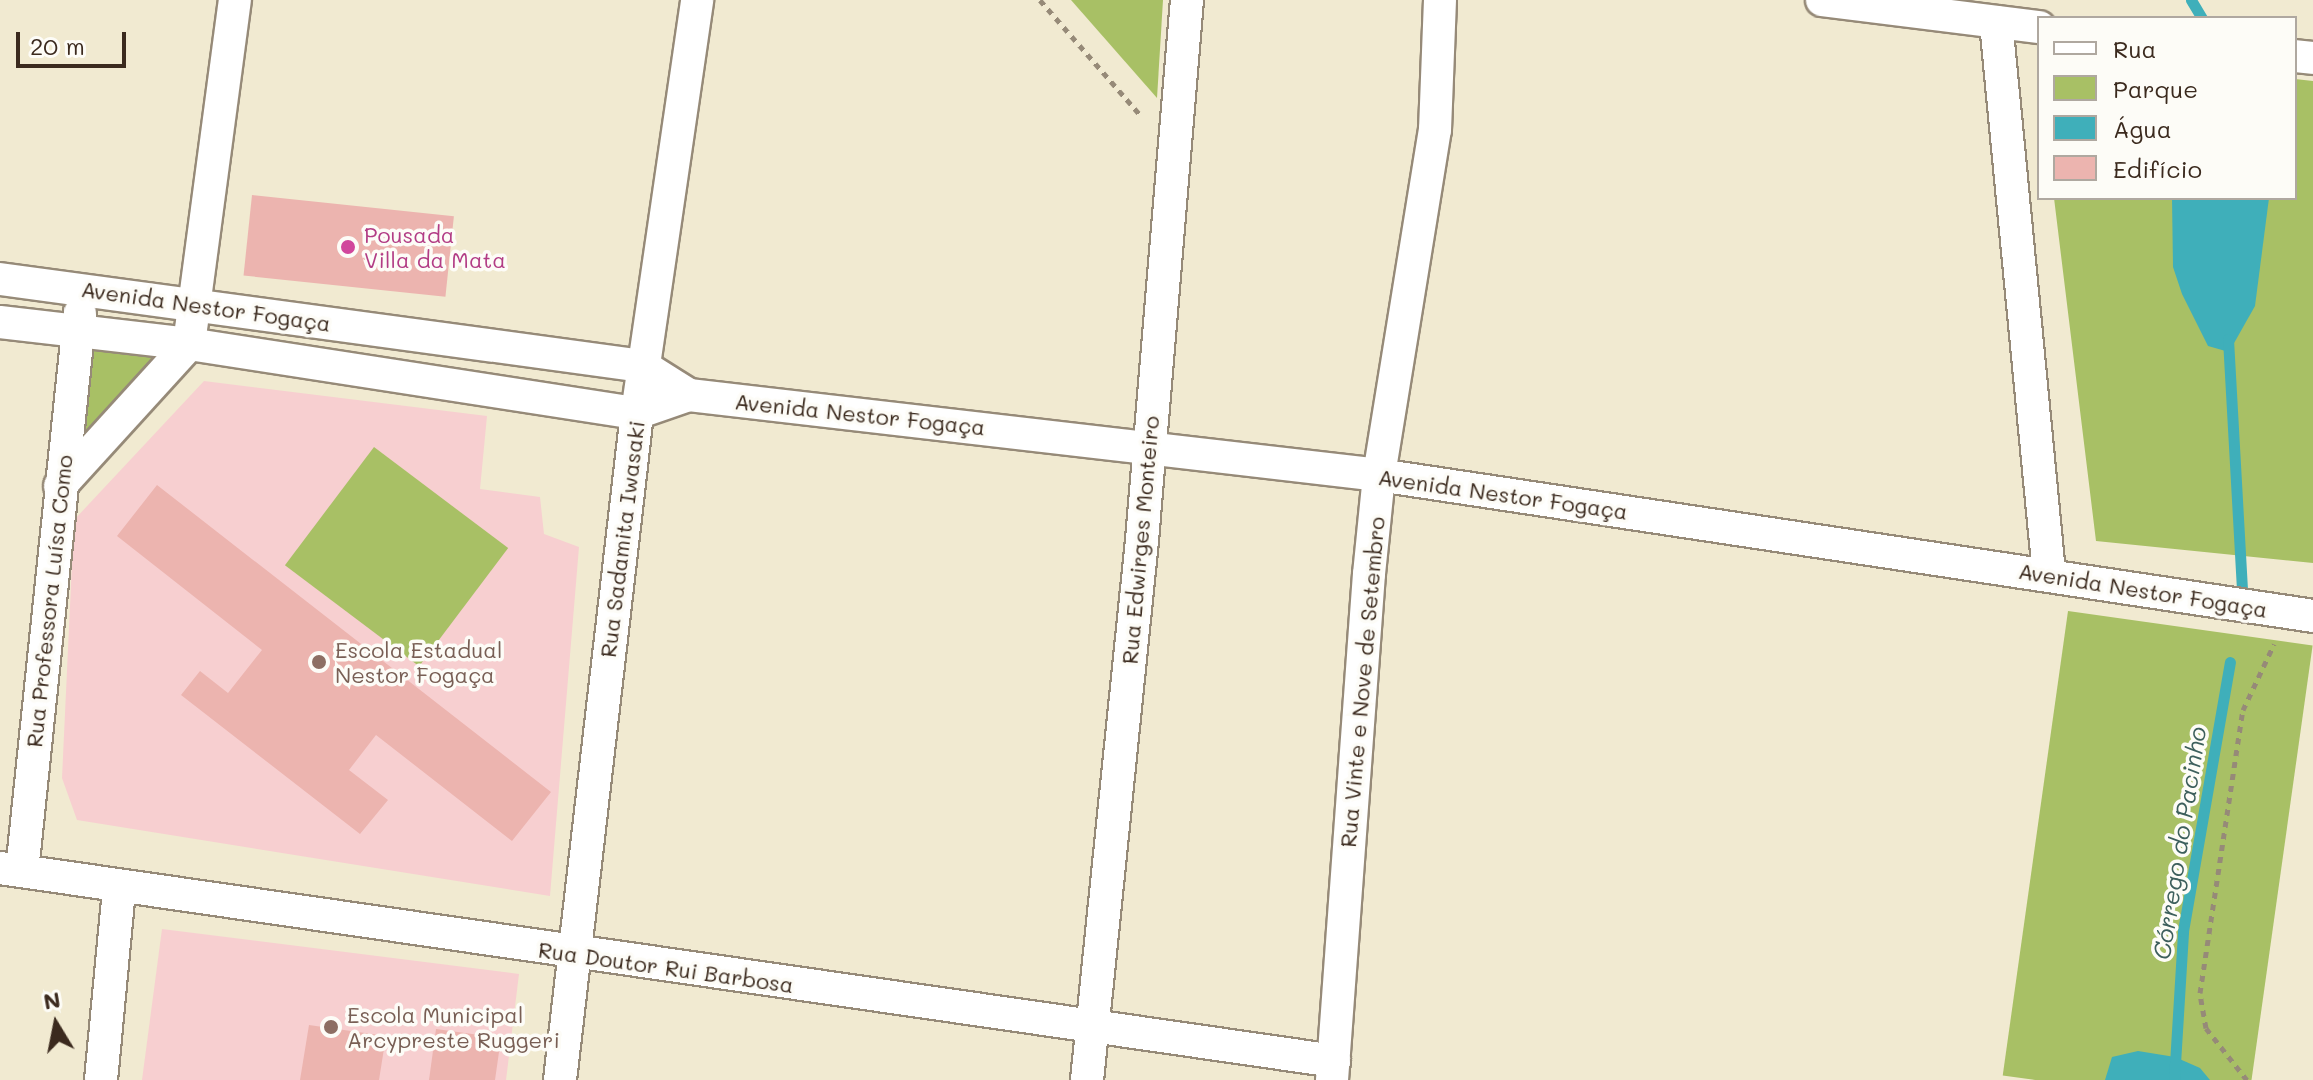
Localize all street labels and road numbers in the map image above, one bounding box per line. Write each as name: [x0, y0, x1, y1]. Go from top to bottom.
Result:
street label: Avenida Nestor Fogaça: [80, 275, 332, 337]
street label: Avenida Nestor Fogaça: [733, 388, 987, 440]
street label: Rua Edwirges Monteiro: [1116, 415, 1164, 665]
street label: Rua Sadamita Iwasaki: [594, 419, 650, 659]
street label: Rua Professora Luísa Como: [21, 453, 77, 749]
street label: Avenida Nestor Fogaça: [1377, 463, 1629, 525]
street label: Rua Vinte e Nove de Setembro: [1334, 515, 1390, 849]
street label: Avenida Nestor Fogaça: [2017, 557, 2269, 623]
street label: Rua Doutor Rui Barbosa: [537, 936, 795, 998]

